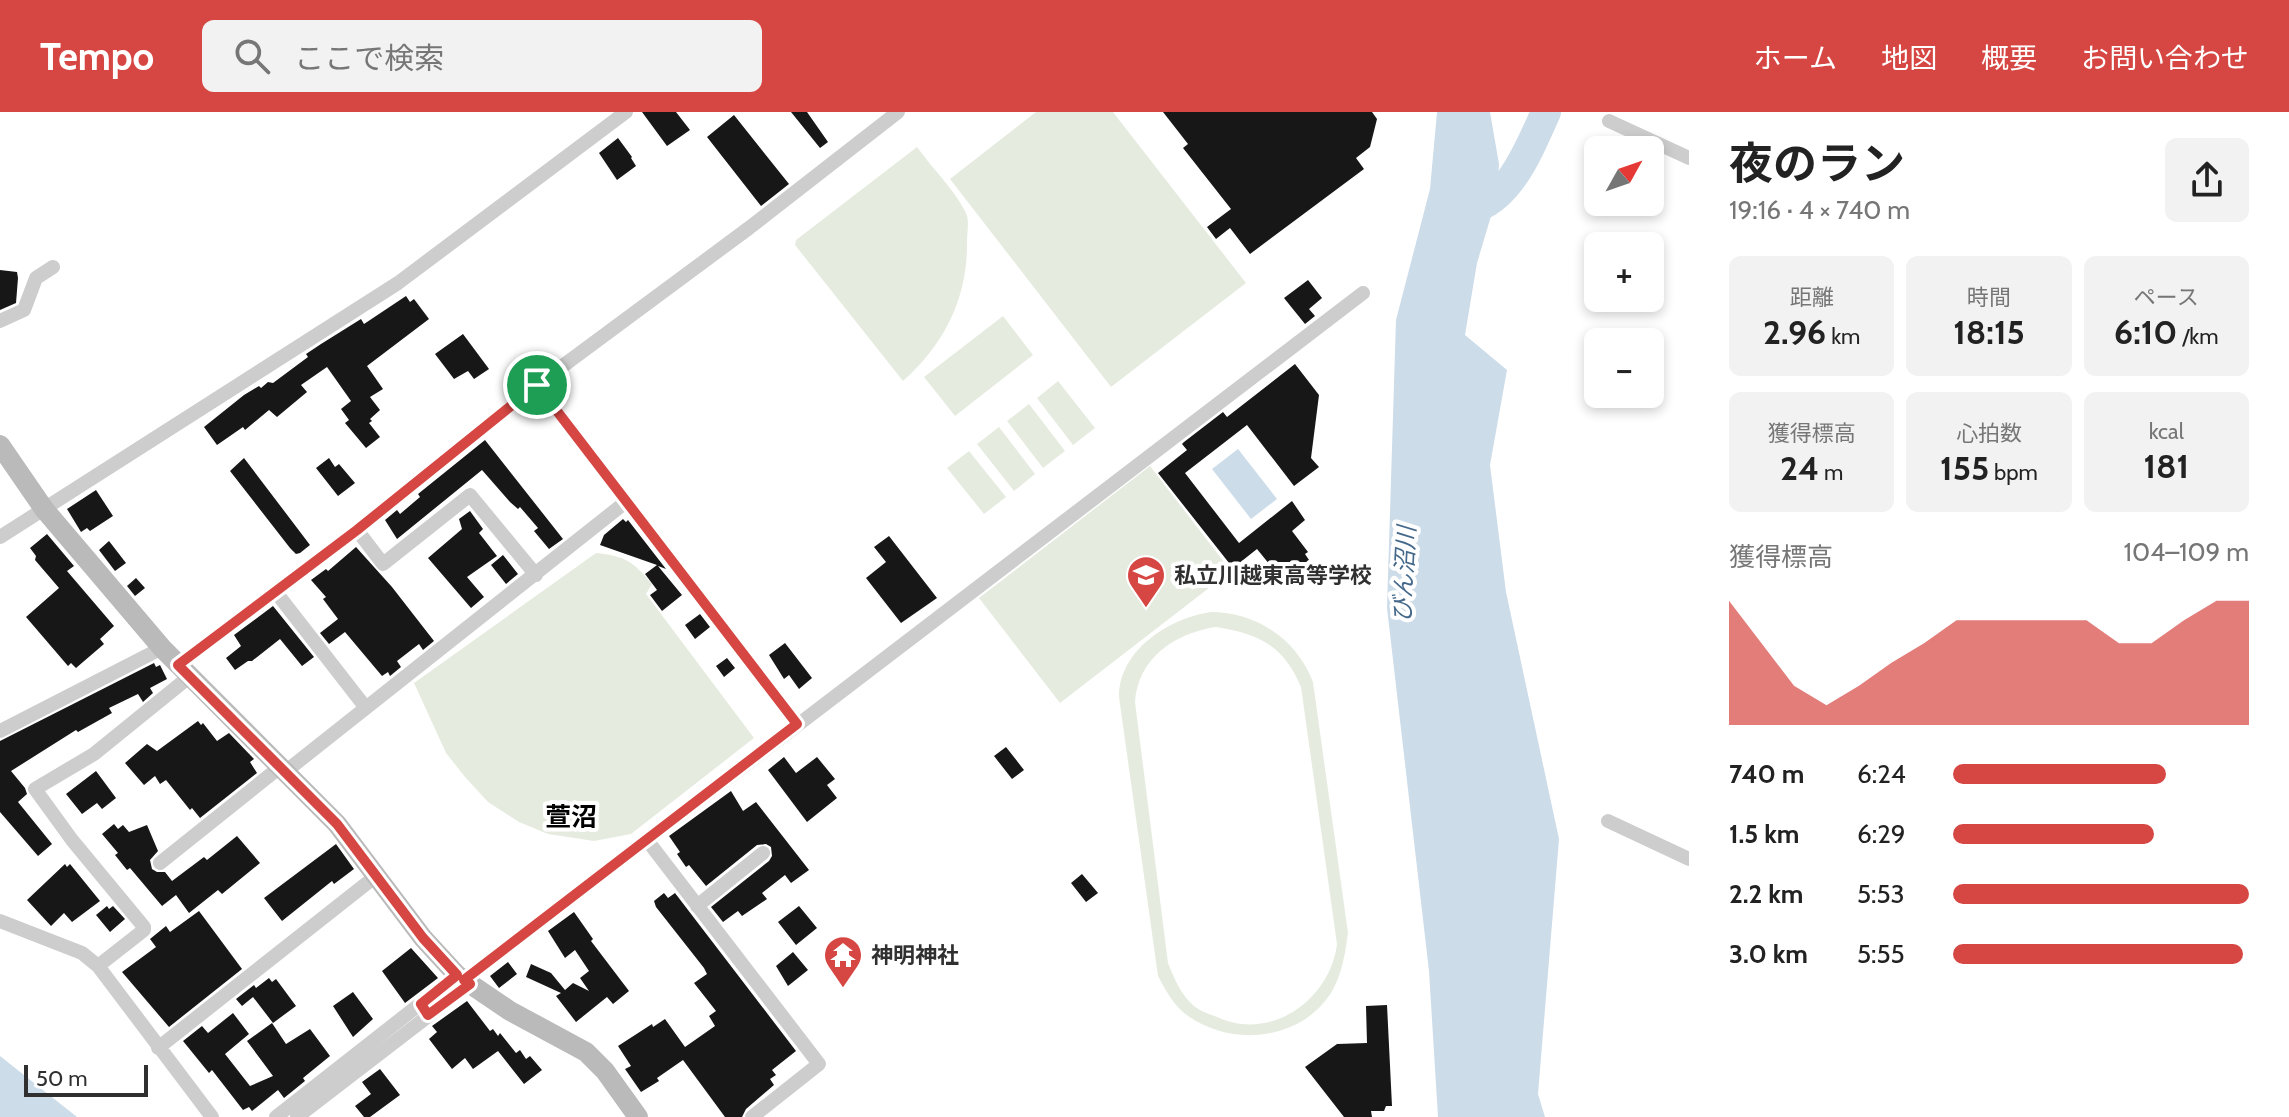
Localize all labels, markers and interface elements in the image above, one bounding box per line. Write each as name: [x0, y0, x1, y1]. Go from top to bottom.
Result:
search box: [202, 20, 762, 92]
text: Tempo: [40, 33, 154, 80]
icon: search: [230, 34, 274, 78]
text: ここで検索: [294, 40, 444, 77]
text: ホーム: [1754, 41, 1837, 75]
text: 地図: [1881, 41, 1937, 75]
text: 概要: [1981, 41, 2037, 75]
text: お問い合わせ: [2081, 41, 2249, 75]
north arrow: [1584, 136, 1664, 216]
map controls: [1584, 136, 1664, 408]
text: 夜のラン: [1729, 137, 1905, 190]
button: share: [2165, 138, 2249, 222]
text: 19:16 · 4 × 740 m: [1729, 194, 1910, 226]
button: +: [1584, 232, 1664, 312]
text: 距離: [1790, 284, 1834, 311]
text: 時間: [1967, 284, 2011, 311]
text: ペース: [2134, 284, 2199, 311]
text: 2.96: [1763, 311, 1826, 353]
text: 18:15: [1953, 311, 2025, 353]
text: 6:10: [2114, 311, 2177, 353]
text: km: [1826, 323, 1860, 350]
text: /km: [2177, 323, 2219, 350]
button: −: [1584, 328, 1664, 408]
pin: [503, 351, 571, 419]
icon: arrive: [515, 363, 559, 407]
text: kcal: [2149, 418, 2184, 445]
text: 獲得標高: [1768, 420, 1856, 447]
text: 心拍数: [1956, 420, 2022, 447]
text: 181: [2144, 445, 2189, 487]
text: 24: [1780, 447, 1819, 489]
text: 155: [1940, 447, 1989, 489]
text: m: [1819, 459, 1843, 486]
text: bpm: [1989, 459, 2038, 486]
water label: びん沼川: [1387, 522, 1421, 623]
text: 104–109 m: [2124, 536, 2249, 568]
text: 獲得標高: [1729, 541, 1833, 573]
school or university icon: 私立川越東高等学校: [1125, 554, 1167, 609]
place label: 私立川越東高等学校: [1174, 562, 1372, 589]
text: 740 m: [1729, 758, 1804, 790]
text: 6:24: [1857, 758, 1906, 790]
district label: 萱沼: [545, 801, 597, 833]
text: 1.5 km: [1729, 818, 1799, 850]
text: 6:29: [1857, 818, 1906, 850]
text: 2.2 km: [1729, 878, 1803, 910]
text: 5:53: [1857, 878, 1905, 910]
temple icon: 神明神社: [822, 934, 864, 989]
text: 3.0 km: [1729, 938, 1808, 970]
text: 5:55: [1857, 938, 1905, 970]
place label: 神明神社: [871, 942, 959, 969]
scale bar: [24, 1061, 148, 1097]
text: 50 m: [36, 1065, 88, 1092]

